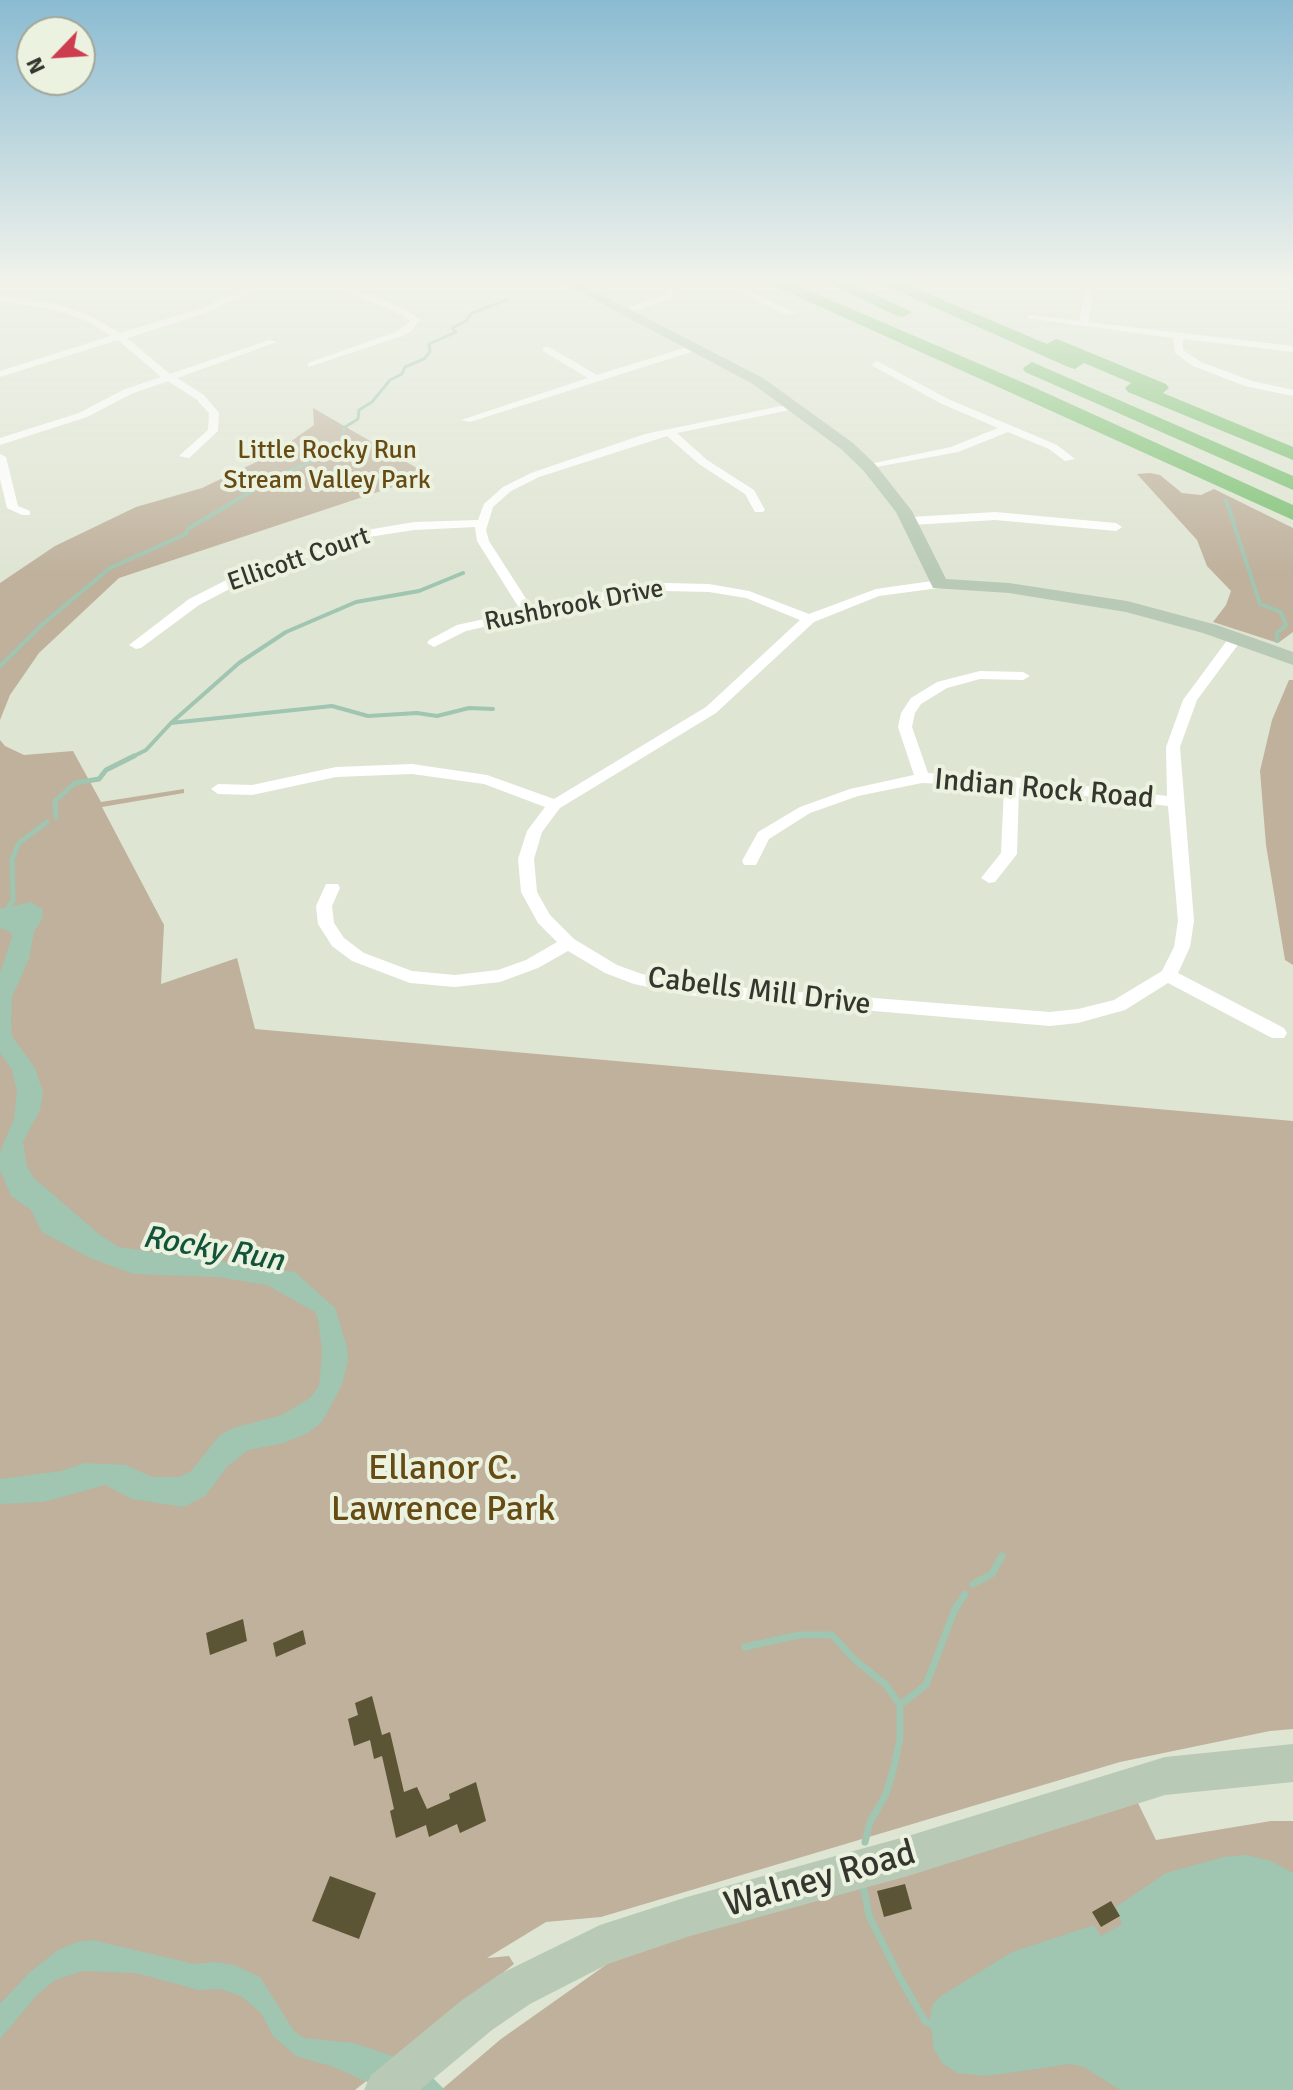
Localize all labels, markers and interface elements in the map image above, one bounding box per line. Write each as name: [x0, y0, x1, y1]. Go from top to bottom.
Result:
north arrow: [16, 16, 96, 96]
text: N: [20, 53, 51, 78]
park label: Little Rocky Run Stream Valley Park: [223, 435, 431, 496]
street label: Ellicott Court: [224, 521, 374, 599]
street label: Rushbrook Drive: [482, 573, 666, 639]
street label: Indian Rock Road: [933, 762, 1155, 818]
street label: Cabells Mill Drive: [645, 960, 873, 1024]
water label: Rocky Run: [140, 1219, 286, 1281]
park label: Ellanor C. Lawrence Park: [331, 1448, 555, 1533]
street label: Walney Road: [719, 1832, 921, 1928]

